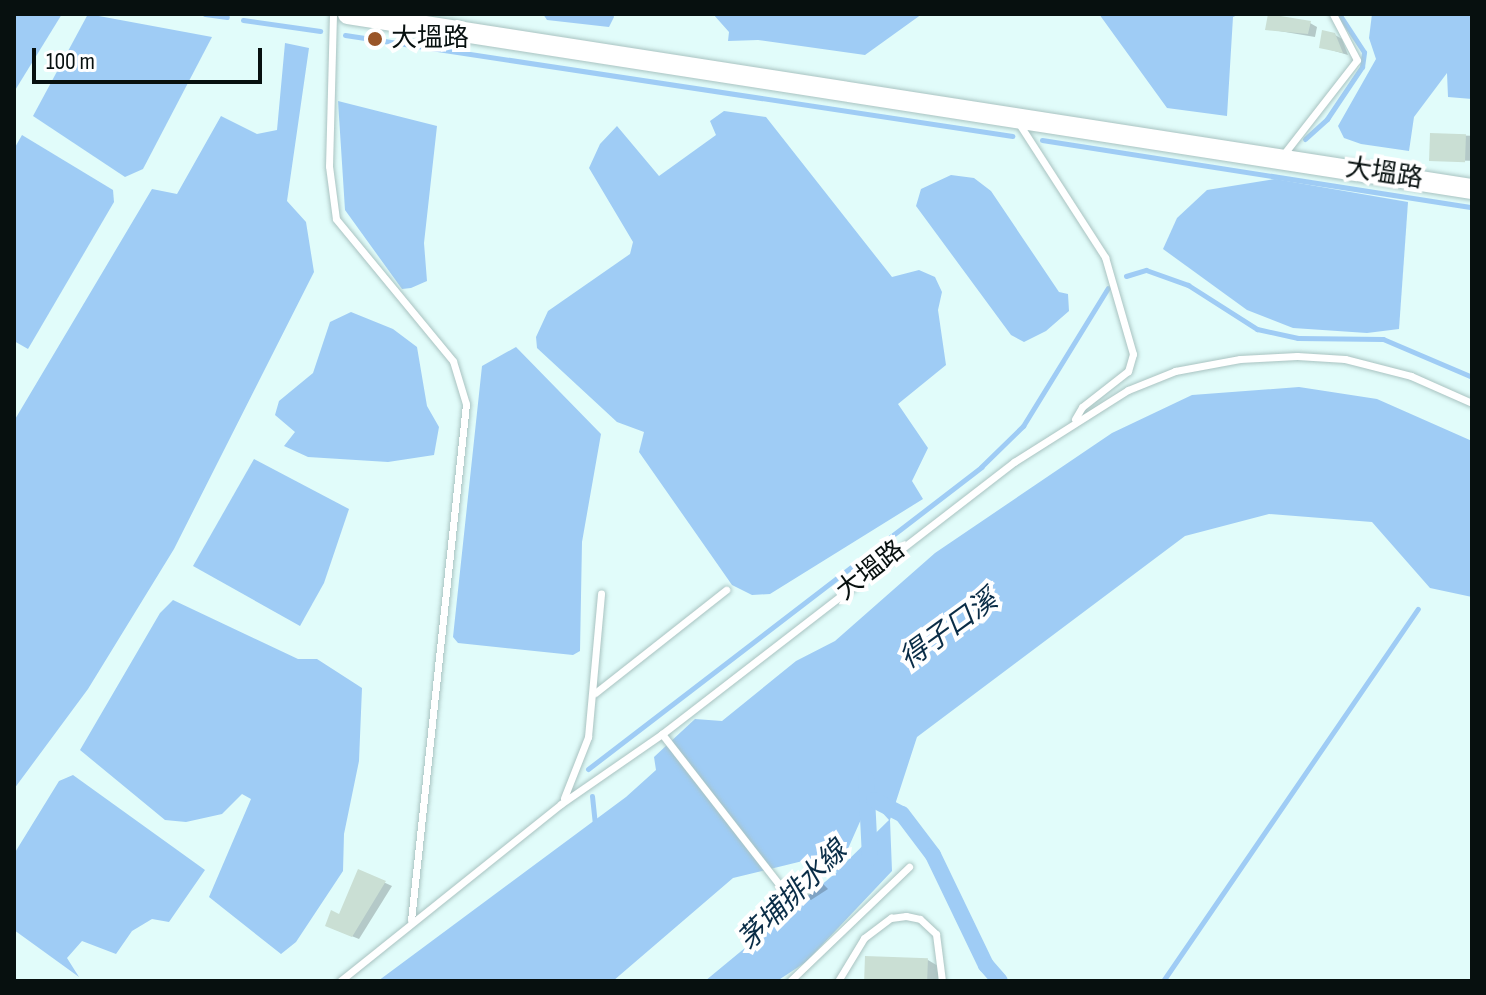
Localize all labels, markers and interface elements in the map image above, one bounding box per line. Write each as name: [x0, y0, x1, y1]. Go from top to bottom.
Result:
place label: 大塭路: [391, 23, 469, 55]
marker: 大塭路: [366, 30, 384, 48]
scale bar: [36, 32, 266, 82]
text: 100 m: [46, 47, 95, 76]
street label: 大塭路: [1343, 152, 1425, 196]
street label: 大塭路: [831, 535, 911, 607]
water label: 得子口溪: [894, 583, 1004, 677]
water label: 茅埔排水線: [732, 835, 854, 957]

